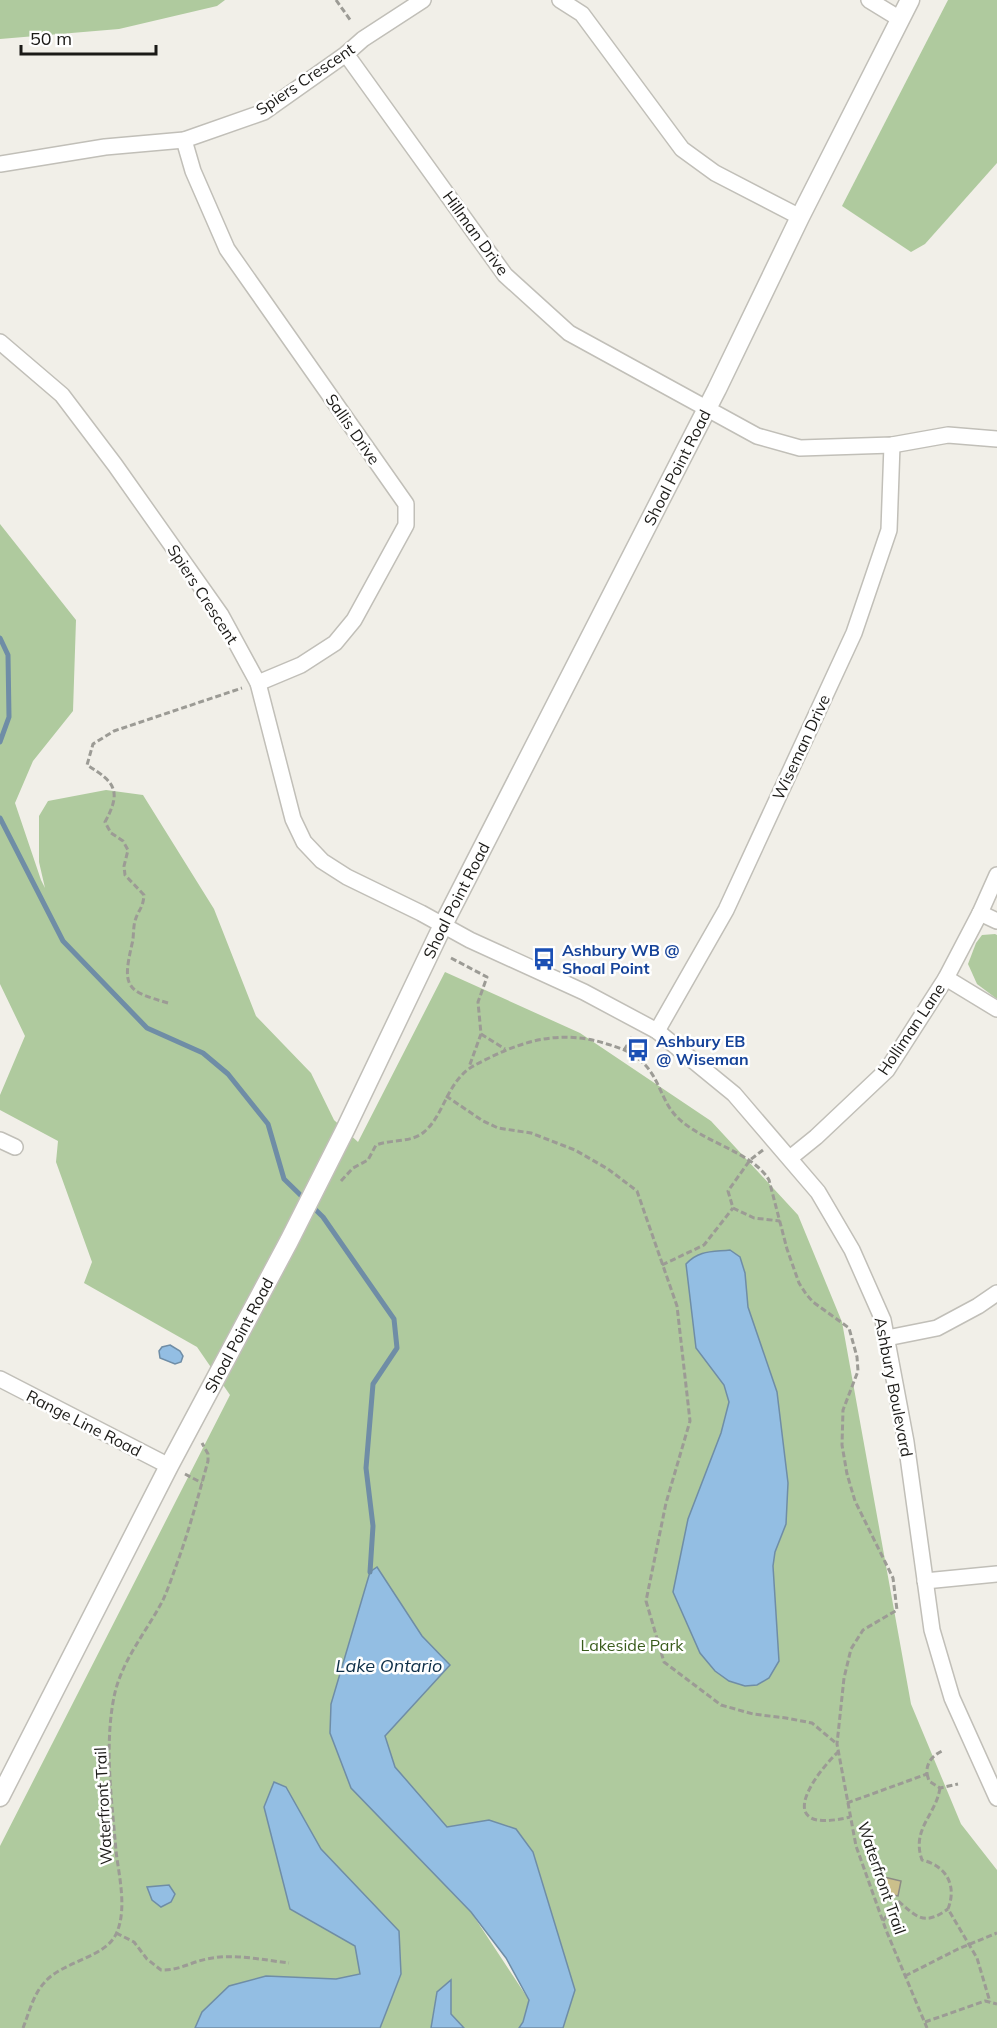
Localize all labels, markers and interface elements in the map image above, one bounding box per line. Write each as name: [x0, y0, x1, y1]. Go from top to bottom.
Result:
scale bar: [21, 18, 156, 56]
text: 50 m: [30, 27, 72, 50]
street label: Spiers Crescent: [252, 38, 358, 119]
street label: Hillman Drive: [439, 187, 513, 279]
street label: Sallis Drive: [321, 390, 385, 468]
street label: Shoal Point Road: [639, 406, 715, 529]
street label: Spiers Crescent: [163, 540, 243, 648]
street label: Wiseman Drive: [768, 691, 834, 803]
street label: Shoal Point Road: [418, 839, 494, 962]
place label: Ashbury WB @ Shoal Point: [562, 940, 680, 978]
bus stop icon: Ashbury WB @ Shoal Point: [531, 946, 557, 972]
street label: Holliman Lane: [873, 979, 949, 1079]
place label: Ashbury EB @ Wiseman: [656, 1031, 749, 1069]
bus stop icon: Ashbury EB @ Wiseman: [625, 1037, 651, 1063]
street label: Shoal Point Road: [200, 1274, 278, 1396]
street label: Ashbury Boulevard: [871, 1316, 917, 1458]
street label: Range Line Road: [23, 1385, 145, 1461]
park label: Lakeside Park: [581, 1635, 684, 1655]
water label: Lake Ontario: [336, 1654, 442, 1677]
street label: Waterfront Trail: [90, 1747, 116, 1865]
street label: Waterfront Trail: [853, 1819, 911, 1937]

